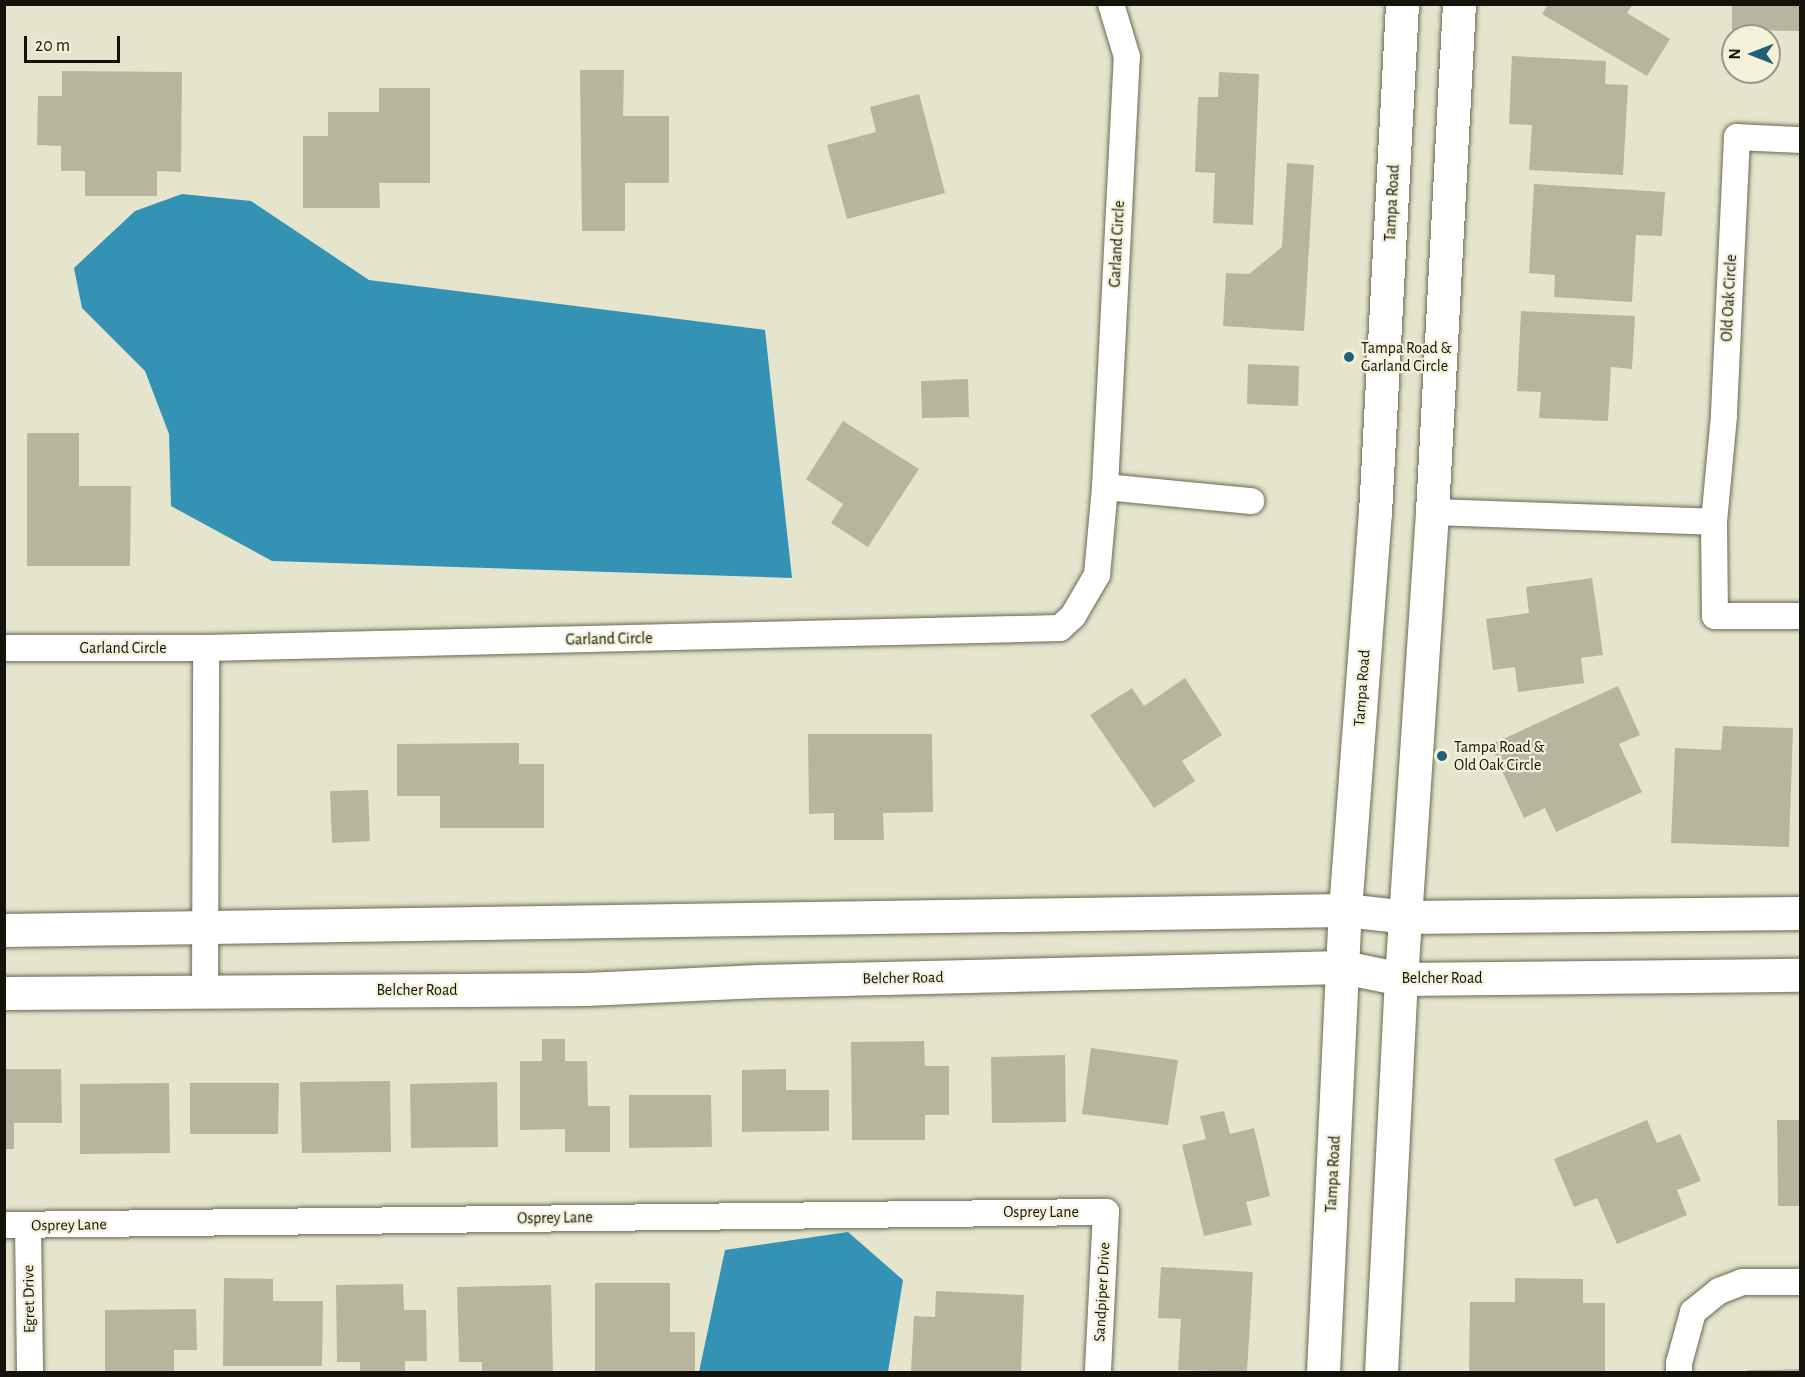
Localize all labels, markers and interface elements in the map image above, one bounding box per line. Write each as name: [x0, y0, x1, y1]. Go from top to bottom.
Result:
scale bar: [27, 24, 123, 62]
north arrow: [1721, 24, 1781, 84]
text: 20 m: [35, 37, 70, 55]
text: N: [1727, 48, 1743, 60]
street label: Tampa Road: [1380, 164, 1404, 242]
street label: Garland Circle: [1105, 200, 1129, 288]
street label: Old Oak Circle: [1717, 254, 1741, 342]
place label: Tampa Road & Garland Circle: [1361, 338, 1452, 376]
marker: Tampa Road & Garland Circle: [1342, 350, 1356, 364]
street label: Garland Circle: [565, 629, 653, 649]
street label: Garland Circle: [79, 638, 167, 658]
street label: Tampa Road: [1350, 649, 1374, 727]
place label: Tampa Road & Old Oak Circle: [1454, 737, 1545, 775]
marker: Tampa Road & Old Oak Circle: [1435, 749, 1449, 763]
street label: Belcher Road: [862, 968, 944, 988]
street label: Belcher Road: [1401, 968, 1483, 988]
street label: Belcher Road: [376, 980, 458, 1000]
street label: Tampa Road: [1321, 1135, 1345, 1213]
street label: Osprey Lane: [1003, 1202, 1079, 1222]
street label: Osprey Lane: [517, 1208, 593, 1228]
street label: Osprey Lane: [31, 1215, 107, 1235]
street label: Sandpiper Drive: [1090, 1242, 1114, 1342]
street label: Egret Drive: [19, 1265, 39, 1333]

